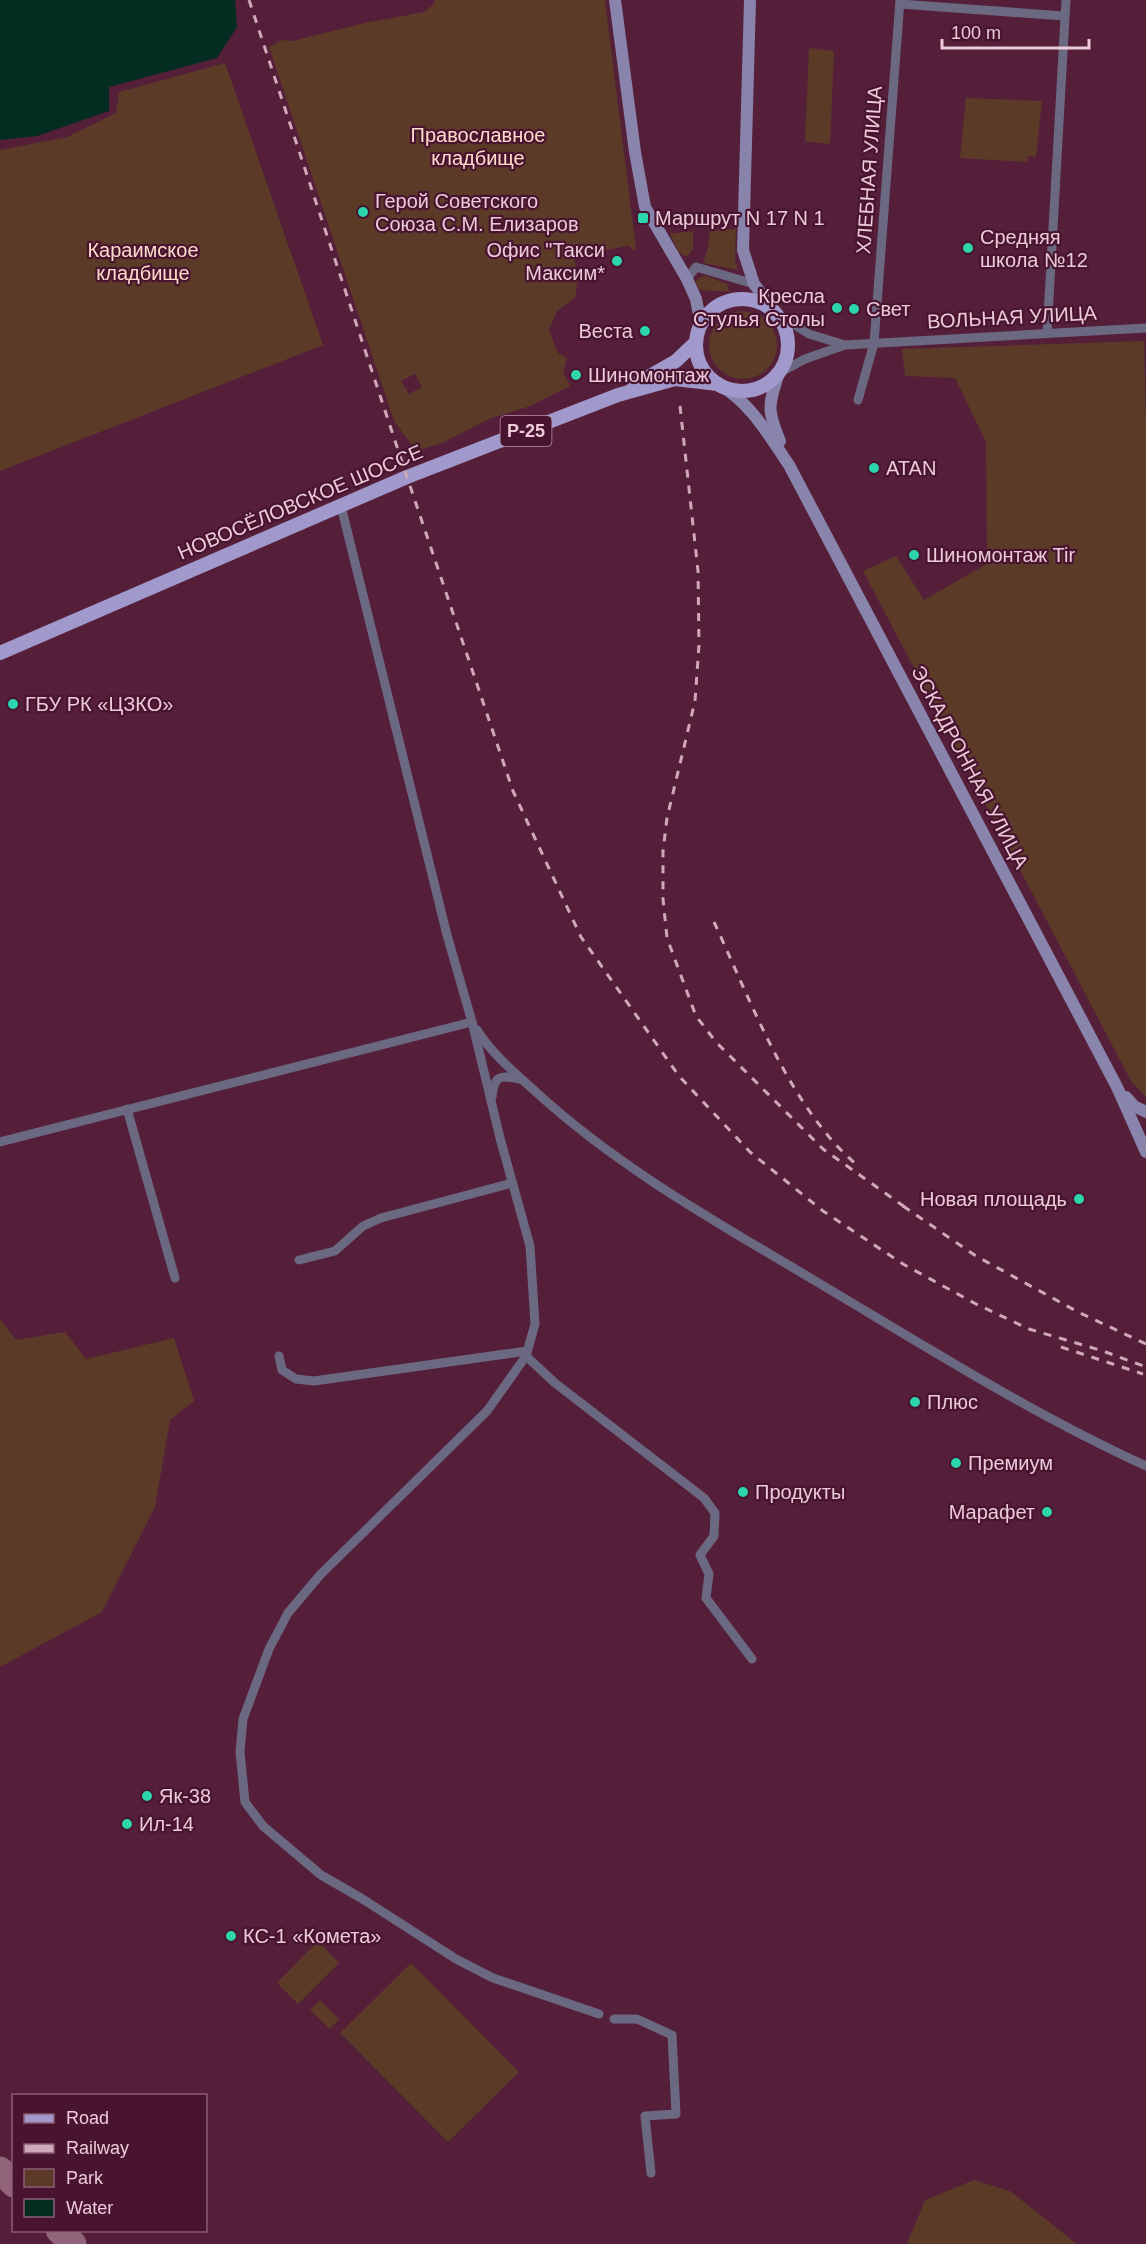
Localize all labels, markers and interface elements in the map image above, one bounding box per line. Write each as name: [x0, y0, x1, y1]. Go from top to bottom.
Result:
scale bar: [942, 12, 1089, 50]
text: 100 m: [951, 23, 1001, 43]
street label: ХЛЕБНАЯ УЛИЦА: [852, 85, 886, 255]
park label: Православное кладбище: [411, 124, 545, 169]
place label: Герой Советского Союза С.М. Елизаров: [375, 190, 579, 235]
marker: Герой Советского Союза С.М. Елизаров: [356, 205, 370, 219]
place label: Маршрут N 17 N 1: [655, 207, 825, 229]
marker: Маршрут N 17 N 1: [636, 211, 650, 225]
place label: Средняя школа №12: [980, 226, 1088, 271]
park label: Караимское кладбище: [87, 239, 199, 284]
place label: Офис "Такси Максим*: [487, 239, 605, 284]
marker: Средняя школа №12: [961, 241, 975, 255]
marker: Офис "Такси Максим*: [610, 254, 624, 268]
place label: Кресла Стулья Столы: [693, 285, 826, 330]
place label: Свет: [866, 298, 910, 320]
marker: Кресла Стулья Столы: [830, 301, 844, 315]
marker: Свет: [847, 302, 861, 316]
street label: ВОЛЬНАЯ УЛИЦА: [927, 302, 1098, 332]
place label: Веста: [578, 320, 634, 342]
marker: Веста: [638, 324, 652, 338]
place label: Шиномонтаж: [588, 364, 710, 386]
marker: Шиномонтаж: [569, 368, 583, 382]
road number: Р-25: [500, 416, 552, 446]
street label: НОВОСЁЛОВСКОЕ ШОССЕ: [174, 440, 426, 564]
place label: ATAN: [886, 457, 936, 479]
marker: ATAN: [867, 461, 881, 475]
place label: Шиномонтаж Tir: [926, 544, 1076, 566]
marker: Шиномонтаж Tir: [907, 548, 921, 562]
street label: ЭСКАДРОННАЯ УЛИЦА: [907, 662, 1033, 873]
place label: ГБУ РК «ЦЗКО»: [25, 693, 173, 715]
marker: ГБУ РК «ЦЗКО»: [6, 697, 20, 711]
place label: Новая площадь: [920, 1188, 1067, 1210]
marker: Новая площадь: [1072, 1192, 1086, 1206]
place label: Плюс: [927, 1391, 978, 1413]
marker: Плюс: [908, 1395, 922, 1409]
place label: Премиум: [968, 1452, 1053, 1474]
marker: Премиум: [949, 1456, 963, 1470]
place label: Продукты: [755, 1481, 845, 1503]
marker: Продукты: [736, 1485, 750, 1499]
place label: Марафет: [949, 1501, 1035, 1523]
marker: Марафет: [1040, 1505, 1054, 1519]
place label: Як-38: [159, 1785, 211, 1807]
marker: Як-38: [140, 1789, 154, 1803]
place label: Ил-14: [139, 1813, 194, 1835]
marker: Ил-14: [120, 1817, 134, 1831]
place label: КС-1 «Комета»: [243, 1925, 382, 1947]
marker: КС-1 «Комета»: [224, 1929, 238, 1943]
legend: [12, 2094, 207, 2232]
text: Road: [66, 2108, 109, 2128]
text: Railway: [66, 2138, 129, 2158]
text: Park: [66, 2168, 104, 2188]
text: Water: [66, 2198, 113, 2218]

